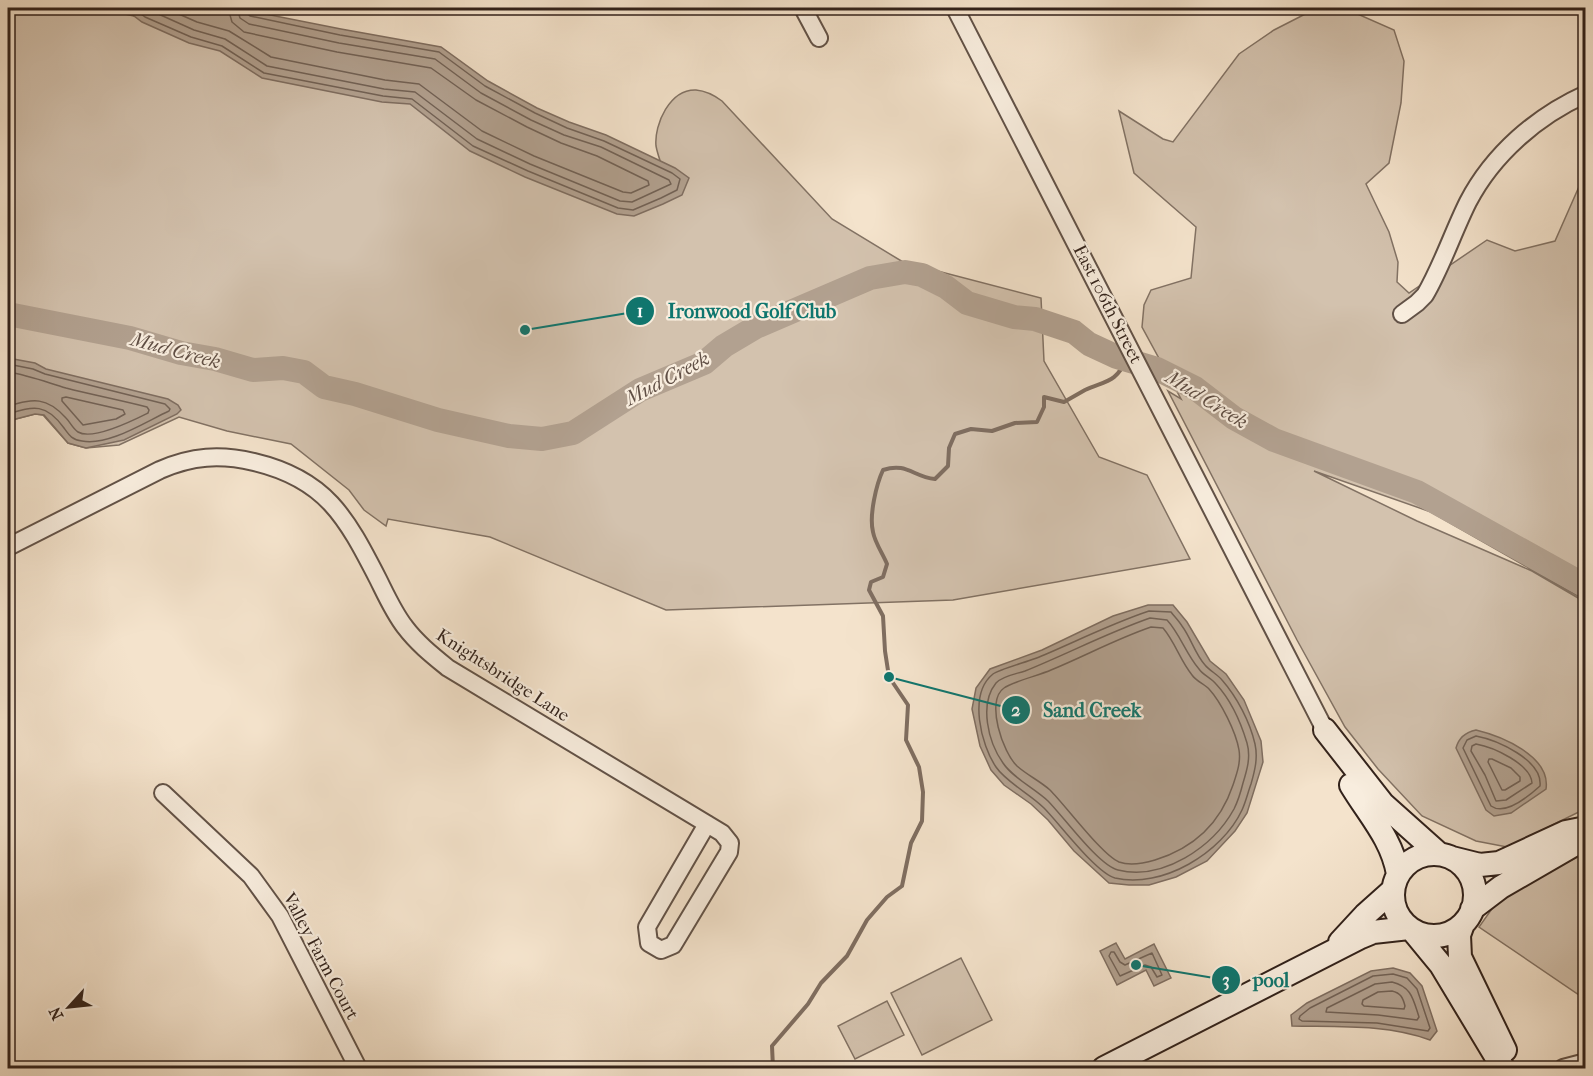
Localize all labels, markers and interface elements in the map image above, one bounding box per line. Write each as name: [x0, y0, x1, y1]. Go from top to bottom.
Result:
street label: East 106th Street: [1069, 241, 1147, 367]
callout: Ironwood Golf Club: [625, 292, 848, 330]
text: Ironwood Golf Club: [668, 300, 837, 323]
text: 1: [637, 301, 643, 322]
water label: Mud Creek: [126, 327, 223, 374]
water label: Mud Creek: [619, 347, 713, 411]
water label: Mud Creek: [1160, 364, 1252, 434]
street label: Knightsbridge Lane: [432, 625, 573, 726]
callout: Sand Creek: [1001, 691, 1153, 729]
text: Sand Creek: [1043, 699, 1142, 722]
text: 2: [1011, 700, 1021, 721]
street label: Valley Farm Court: [278, 888, 363, 1024]
callout: pool: [1211, 961, 1302, 999]
text: pool: [1252, 969, 1290, 992]
text: 3: [1222, 970, 1230, 991]
north arrow: [39, 977, 99, 1037]
text: N: [44, 1003, 67, 1023]

